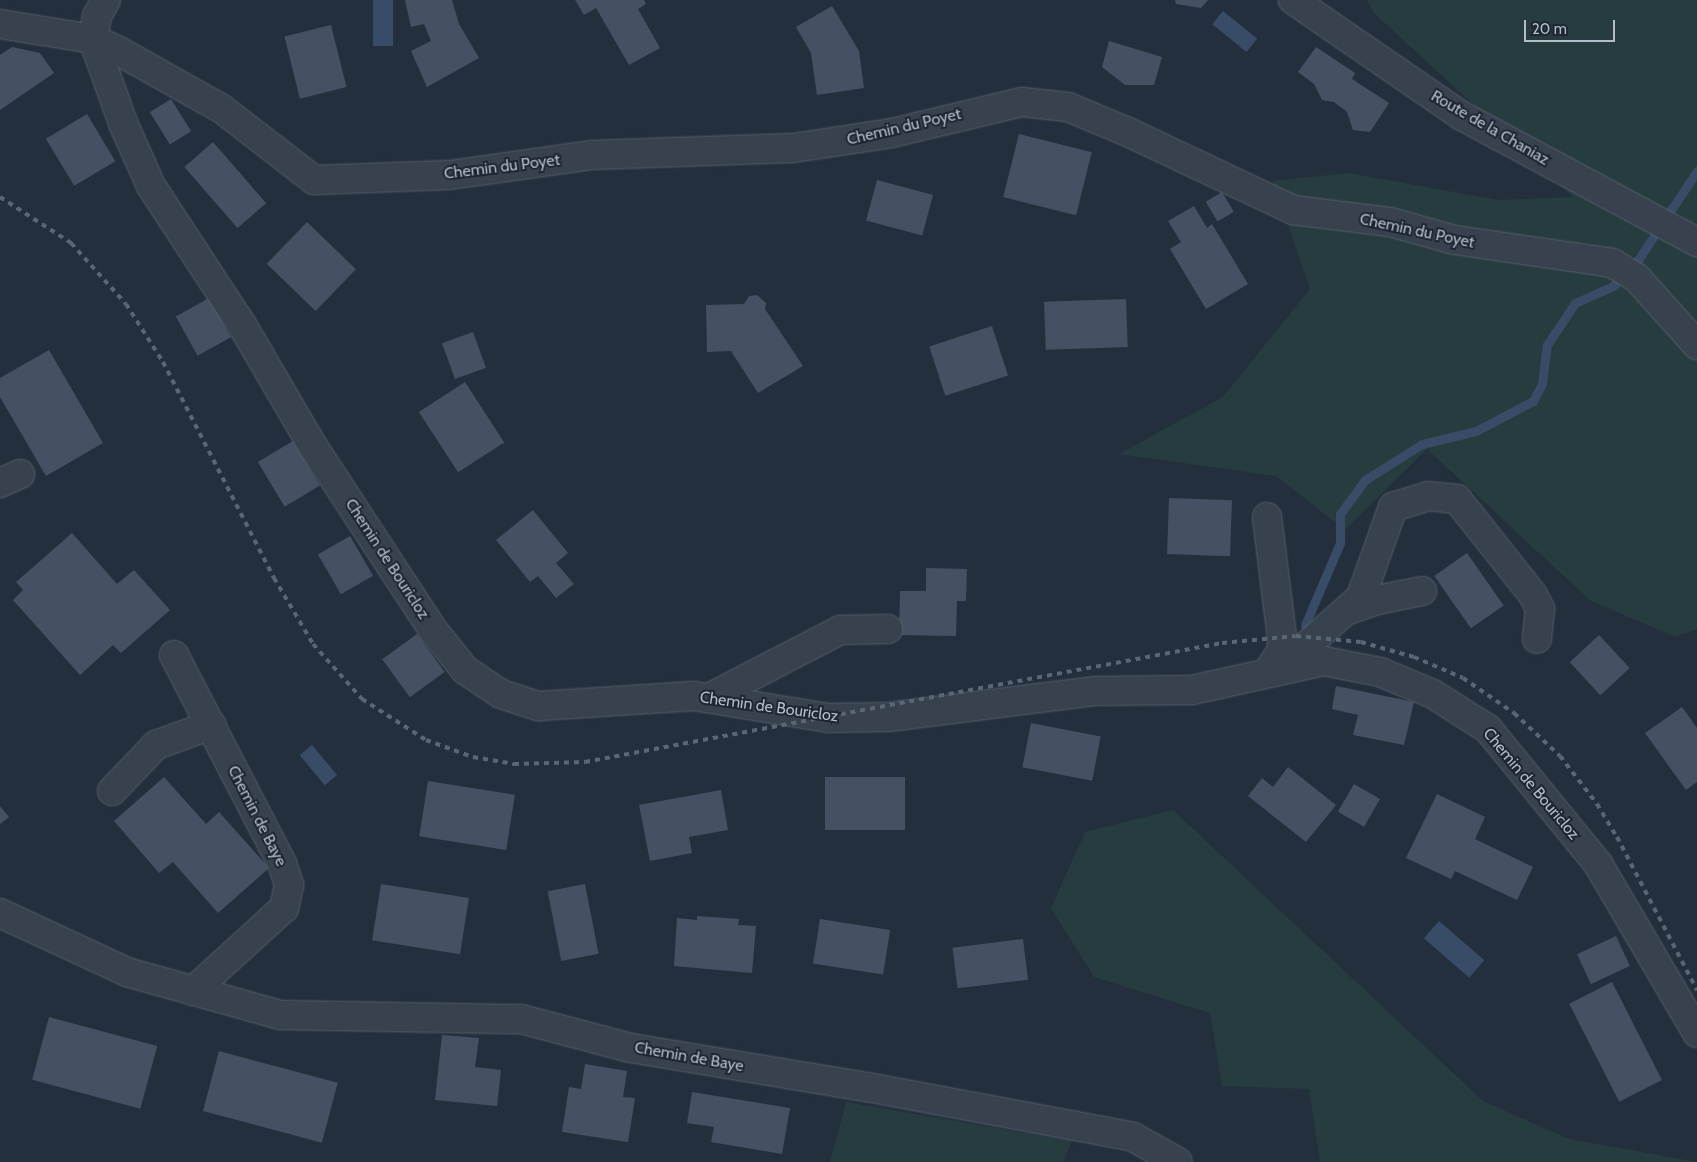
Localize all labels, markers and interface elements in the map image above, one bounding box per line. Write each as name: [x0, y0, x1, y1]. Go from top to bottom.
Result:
scale bar: [1527, 10, 1618, 42]
text: 20 m: [1532, 20, 1567, 38]
street label: Route de la Chaniaz: [1428, 86, 1552, 170]
street label: Chemin du Poyet: [845, 105, 963, 149]
street label: Chemin du Poyet: [443, 150, 561, 184]
street label: Chemin du Poyet: [1358, 209, 1476, 253]
street label: Chemin de Bouricloz: [341, 495, 433, 623]
street label: Chemin de Bouricloz: [699, 688, 839, 726]
street label: Chemin de Bouricloz: [1479, 724, 1583, 844]
street label: Chemin de Baye: [223, 762, 291, 870]
street label: Chemin de Baye: [633, 1038, 745, 1076]

